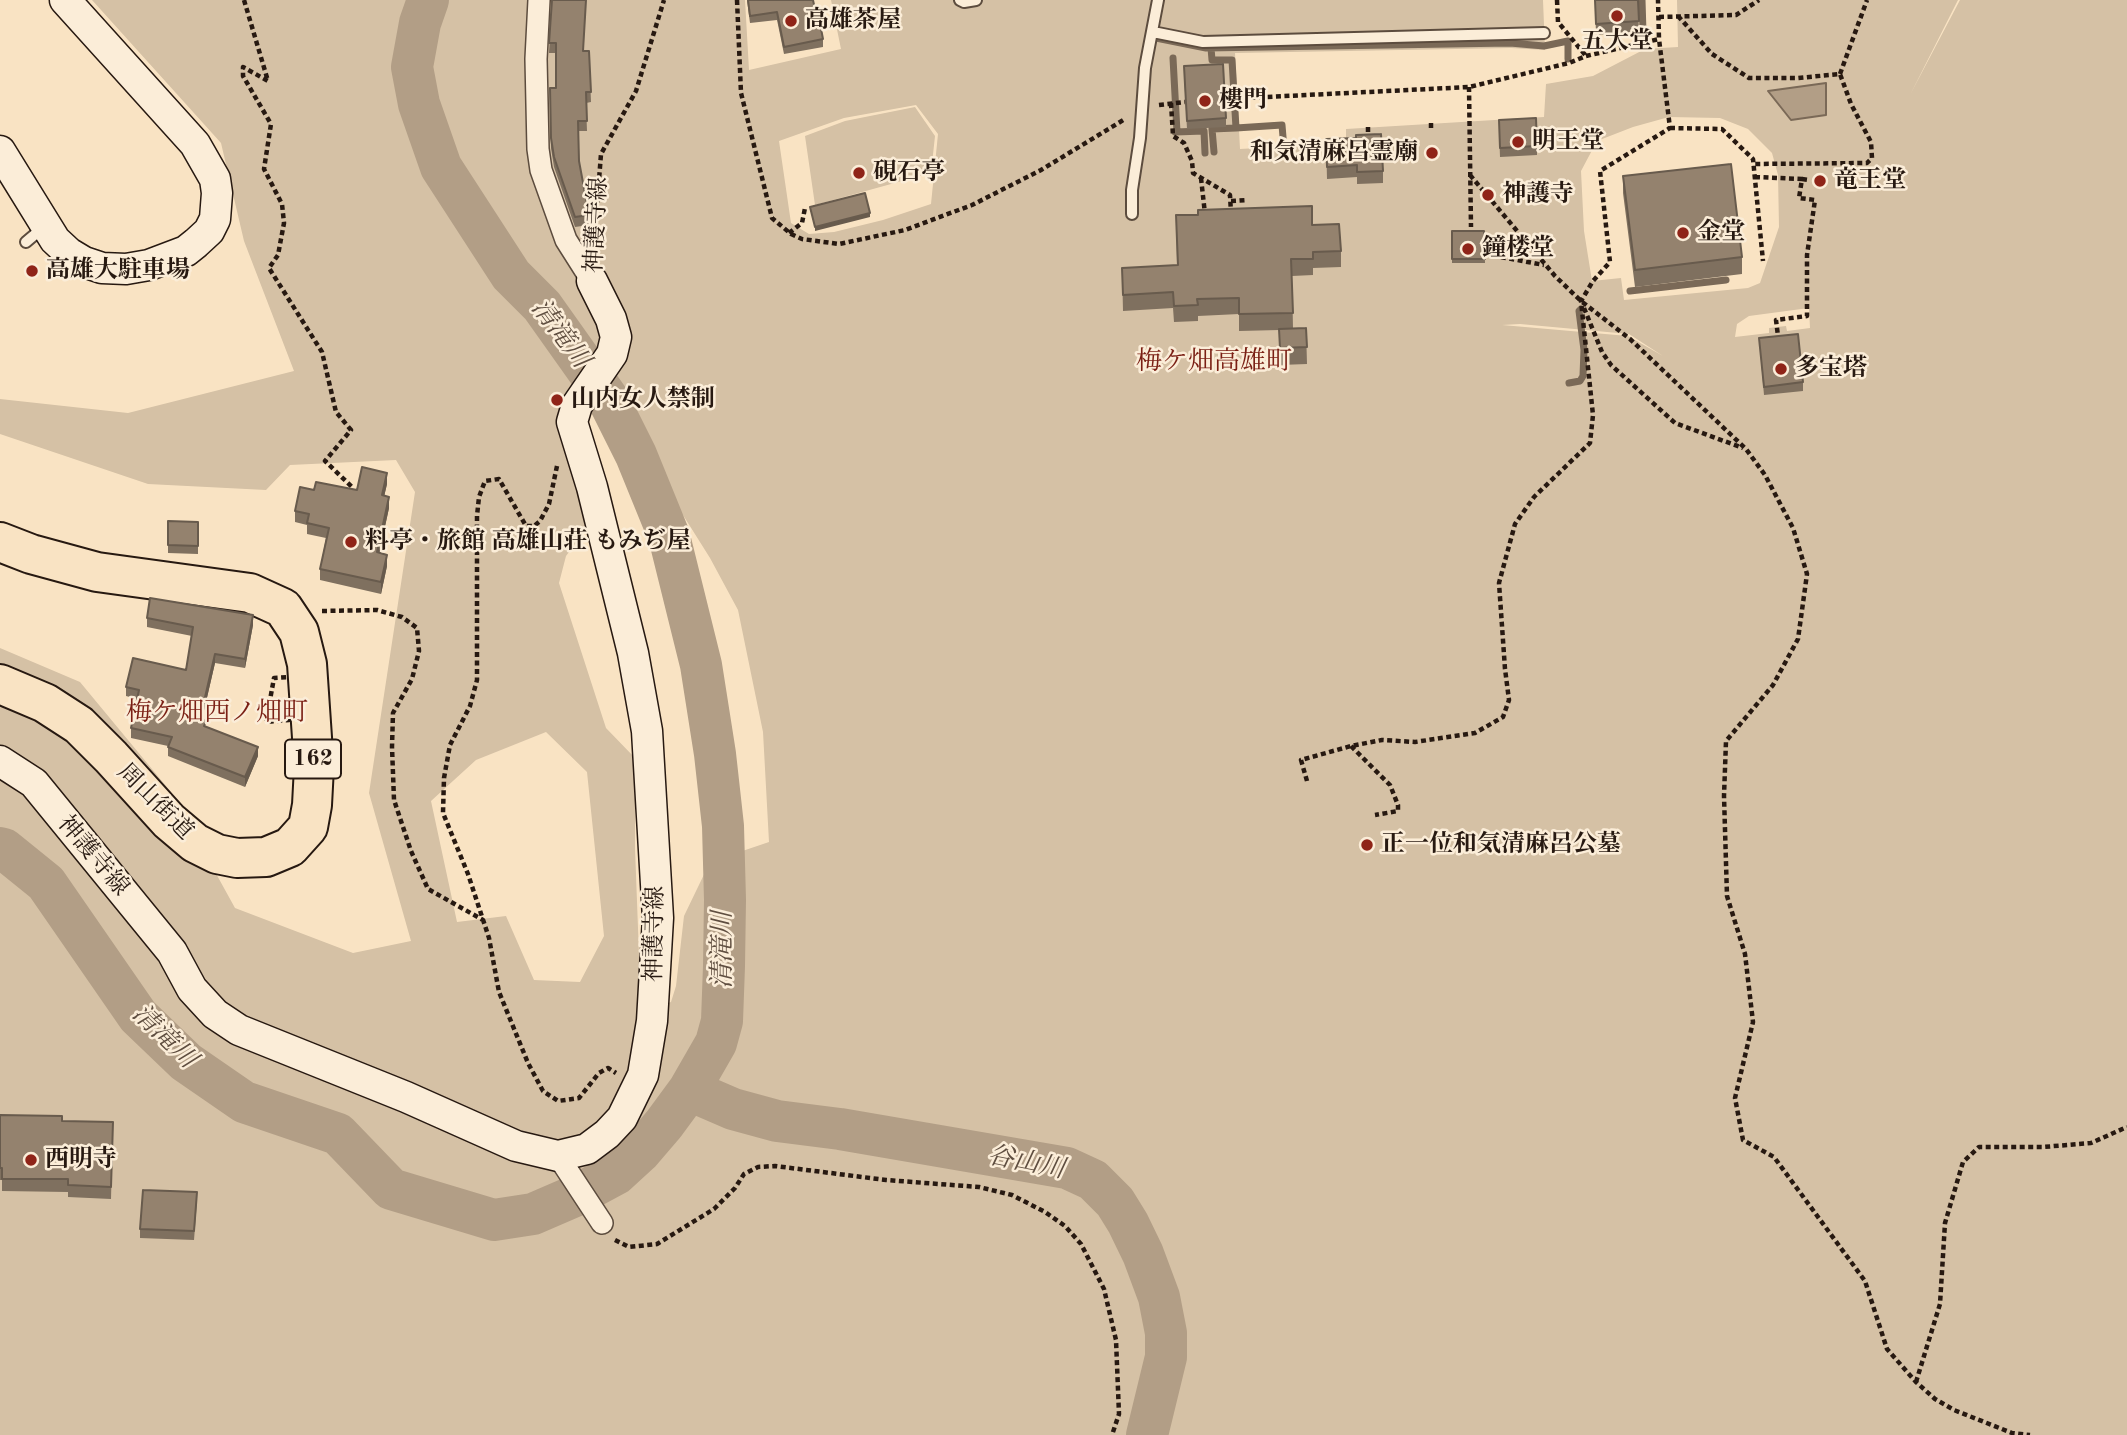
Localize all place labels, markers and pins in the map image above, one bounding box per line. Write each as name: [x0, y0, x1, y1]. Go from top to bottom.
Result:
place label: 高雄茶屋: [805, 7, 901, 35]
marker: 五大堂: [1609, 8, 1625, 24]
marker: 高雄茶屋: [783, 13, 799, 29]
place label: 五大堂: [1581, 28, 1653, 56]
place label: 樓門: [1219, 87, 1267, 115]
marker: 樓門: [1197, 93, 1213, 109]
place label: 明王堂: [1532, 128, 1604, 156]
marker: 明王堂: [1510, 134, 1526, 150]
place label: 和気清麻呂霊廟: [1250, 139, 1418, 167]
marker: 和気清麻呂霊廟: [1424, 145, 1440, 161]
place label: 硯石亭: [873, 159, 945, 187]
marker: 硯石亭: [851, 165, 867, 181]
place label: 竜王堂: [1834, 167, 1906, 195]
marker: 竜王堂: [1812, 173, 1828, 189]
place label: 神護寺: [1502, 181, 1574, 209]
marker: 神護寺: [1480, 187, 1496, 203]
place label: 金堂: [1697, 219, 1745, 247]
marker: 金堂: [1675, 225, 1691, 241]
place label: 鐘楼堂: [1482, 235, 1554, 263]
marker: 鐘楼堂: [1460, 241, 1476, 257]
place label: 高雄大駐車場: [46, 257, 190, 285]
marker: 高雄大駐車場: [24, 263, 40, 279]
place label: 多宝塔: [1795, 355, 1867, 383]
marker: 多宝塔: [1773, 361, 1789, 377]
place label: 山内女人禁制: [571, 386, 715, 414]
marker: 山内女人禁制: [549, 392, 565, 408]
place label: 料亭・旅館 高雄山荘 もみぢ屋: [365, 528, 690, 556]
marker: 料亭・旅館 高雄山荘 もみぢ屋: [343, 534, 359, 550]
place label: 正一位和気清麻呂公墓: [1381, 831, 1621, 859]
marker: 正一位和気清麻呂公墓: [1359, 837, 1375, 853]
place label: 西明寺: [45, 1146, 117, 1174]
marker: 西明寺: [23, 1152, 39, 1168]

